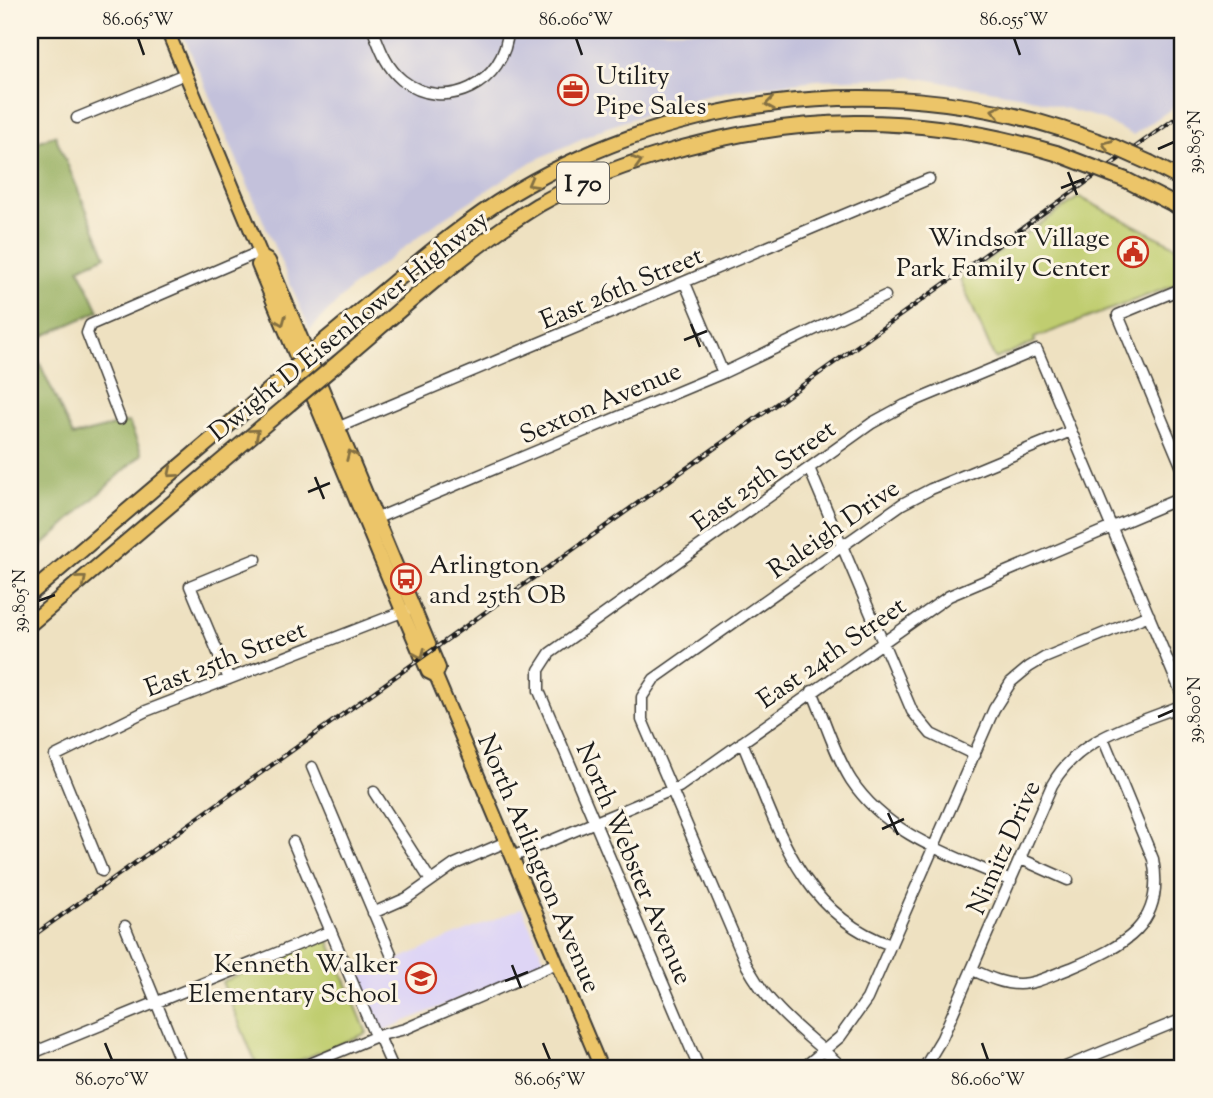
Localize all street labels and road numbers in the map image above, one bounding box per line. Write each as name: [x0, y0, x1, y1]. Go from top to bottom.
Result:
road number: I 70: [557, 162, 609, 204]
street label: Dwight D Eisenhower Highway: [202, 202, 497, 452]
street label: East 26th Street: [535, 238, 709, 340]
street label: Sexton Avenue: [514, 354, 687, 455]
street label: East 25th Street: [685, 412, 844, 542]
street label: Raleigh Drive: [761, 471, 908, 589]
street label: East 24th Street: [750, 589, 914, 719]
street label: East 25th Street: [140, 613, 312, 708]
street label: North Arlington Avenue: [466, 729, 609, 999]
street label: North Webster Avenue: [565, 737, 700, 991]
street label: Nimitz Drive: [959, 775, 1051, 921]

